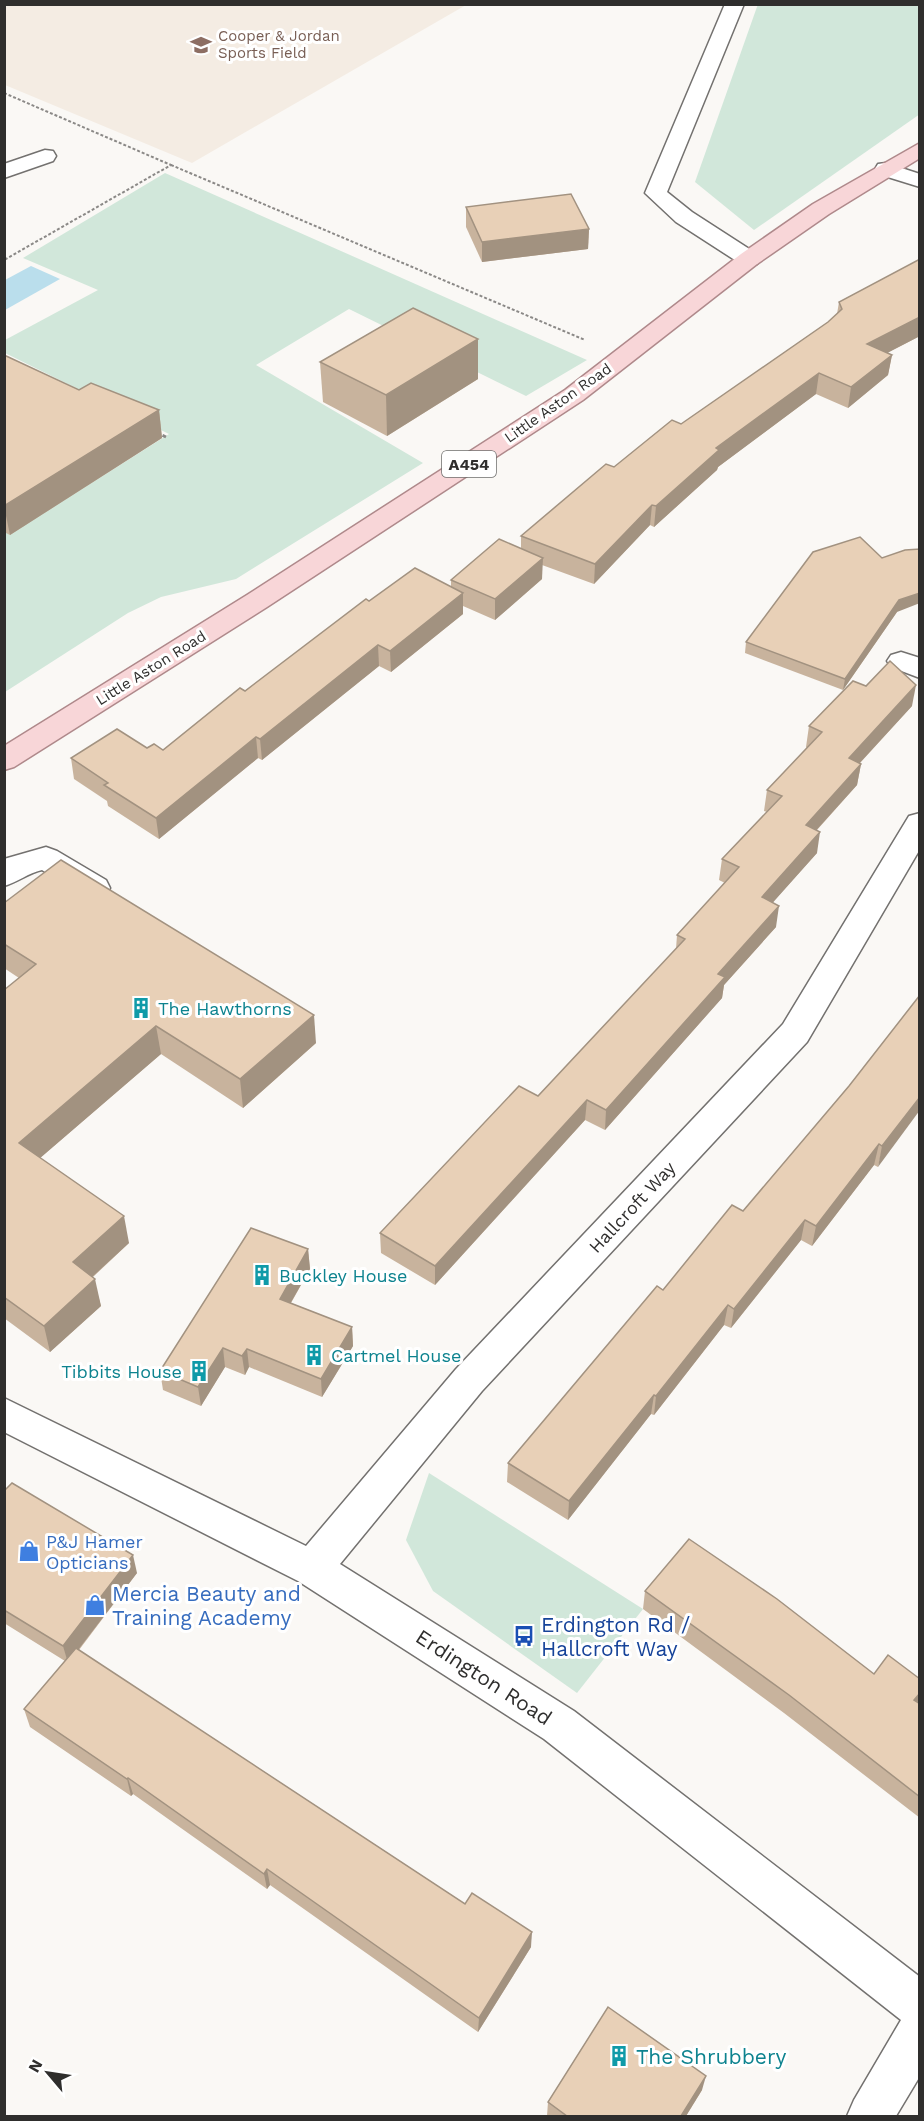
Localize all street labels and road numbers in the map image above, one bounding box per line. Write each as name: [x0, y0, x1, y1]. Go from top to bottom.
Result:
street label: Little Aston Road: [501, 359, 615, 447]
road number: A454: [442, 451, 496, 477]
street label: Little Aston Road: [93, 627, 209, 709]
street label: Hallcroft Way: [584, 1157, 680, 1257]
street label: Erdington Road: [411, 1624, 557, 1730]

